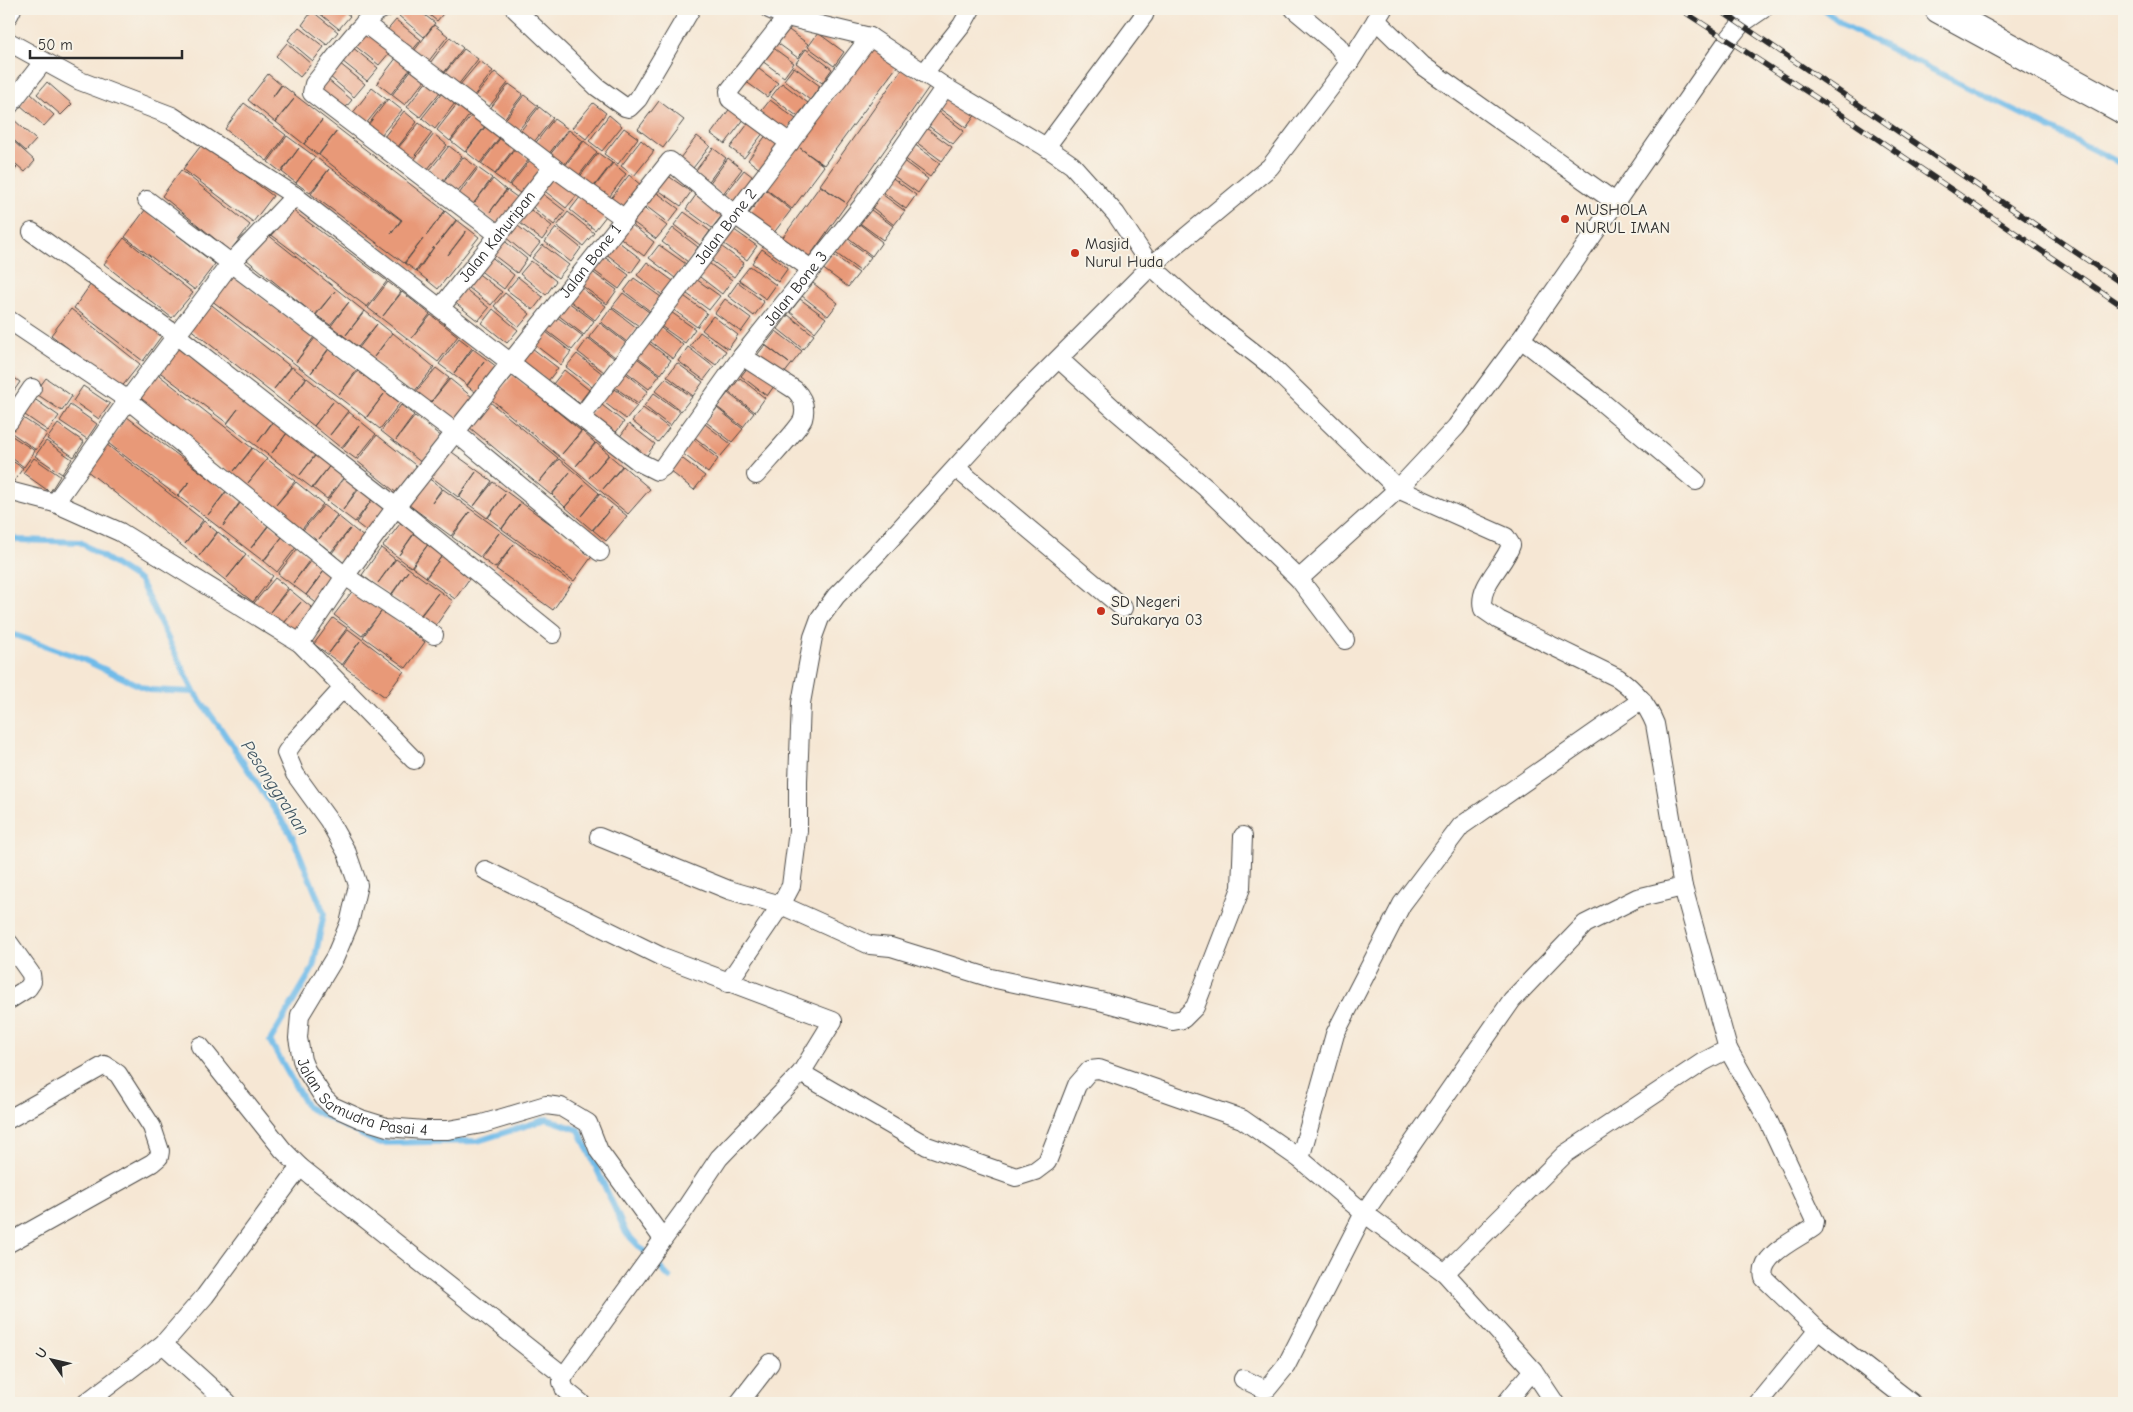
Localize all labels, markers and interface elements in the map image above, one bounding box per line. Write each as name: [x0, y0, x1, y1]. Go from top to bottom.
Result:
scale bar: [30, 28, 182, 60]
text: 50 m: [38, 36, 73, 54]
street label: Jalan Bone 2: [691, 185, 761, 268]
street label: Jalan Kahuripan: [455, 188, 539, 286]
place label: MUSHOLA NURUL IMAN: [1575, 201, 1670, 237]
marker: MUSHOLA NURUL IMAN: [1559, 213, 1571, 225]
street label: Jalan Bone 1: [556, 221, 625, 302]
place label: Masjid Nurul Huda: [1085, 235, 1164, 271]
marker: Masjid Nurul Huda: [1069, 247, 1081, 259]
street label: Jalan Bone 3: [761, 248, 831, 329]
place label: SD Negeri Surakarya 03: [1111, 593, 1203, 629]
marker: SD Negeri Surakarya 03: [1095, 605, 1107, 617]
water label: Pesanggrahan: [236, 736, 314, 840]
street label: Jalan Samudra Pasai 4: [293, 1056, 428, 1139]
north arrow: [28, 1334, 78, 1384]
text: U: [32, 1344, 51, 1362]

